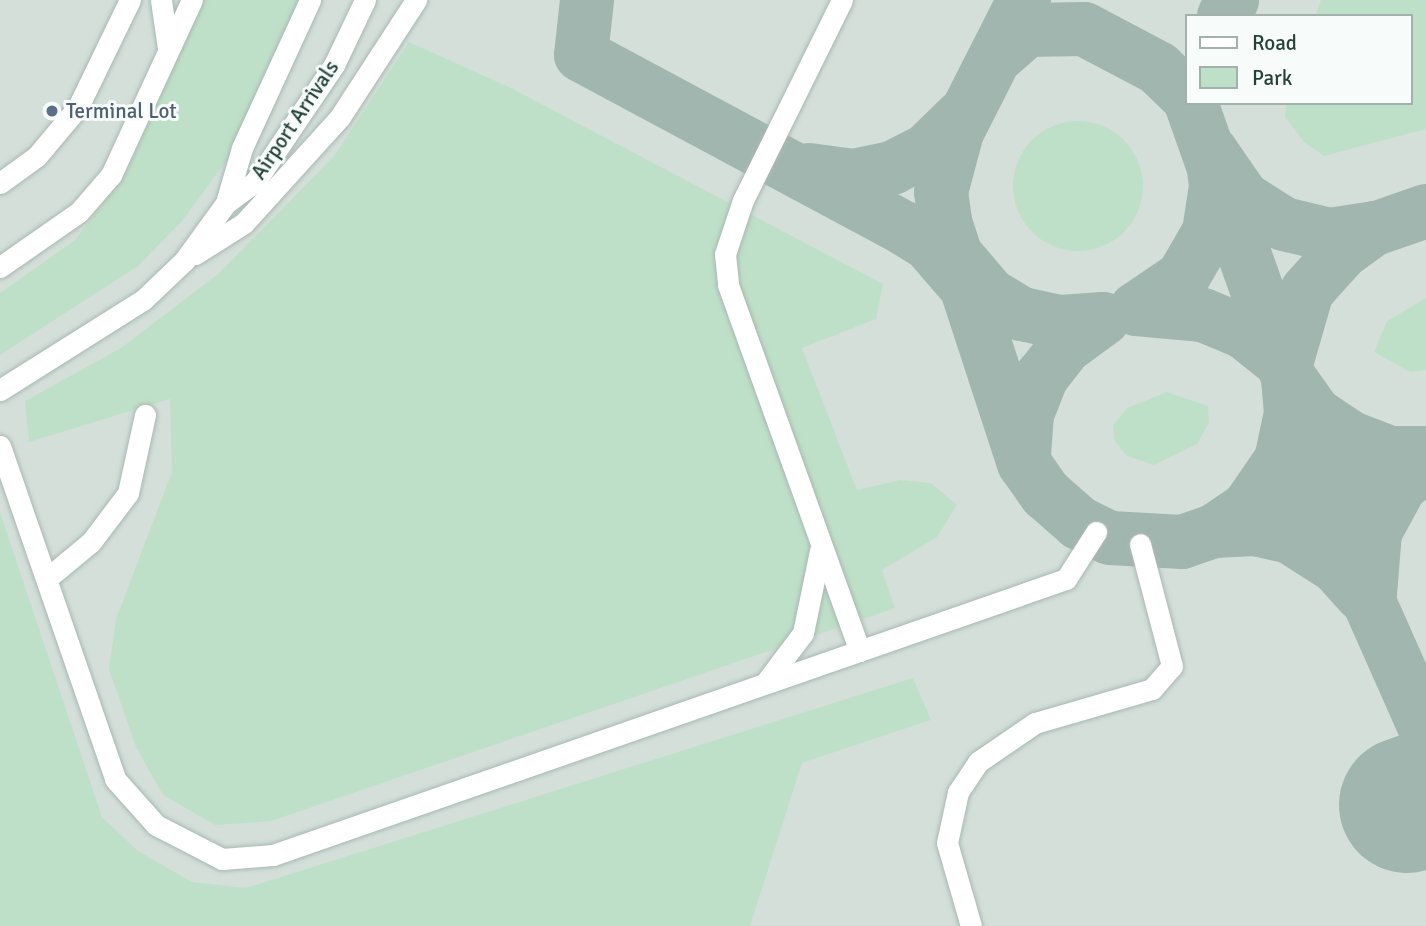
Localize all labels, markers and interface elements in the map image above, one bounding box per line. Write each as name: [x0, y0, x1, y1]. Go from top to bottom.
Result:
legend: [1184, 14, 1412, 105]
text: Road: [1252, 30, 1297, 56]
street label: Airport Arrivals: [246, 56, 344, 184]
text: Park: [1252, 65, 1292, 91]
place label: Terminal Lot: [66, 98, 177, 124]
marker: Terminal Lot: [44, 103, 60, 119]

